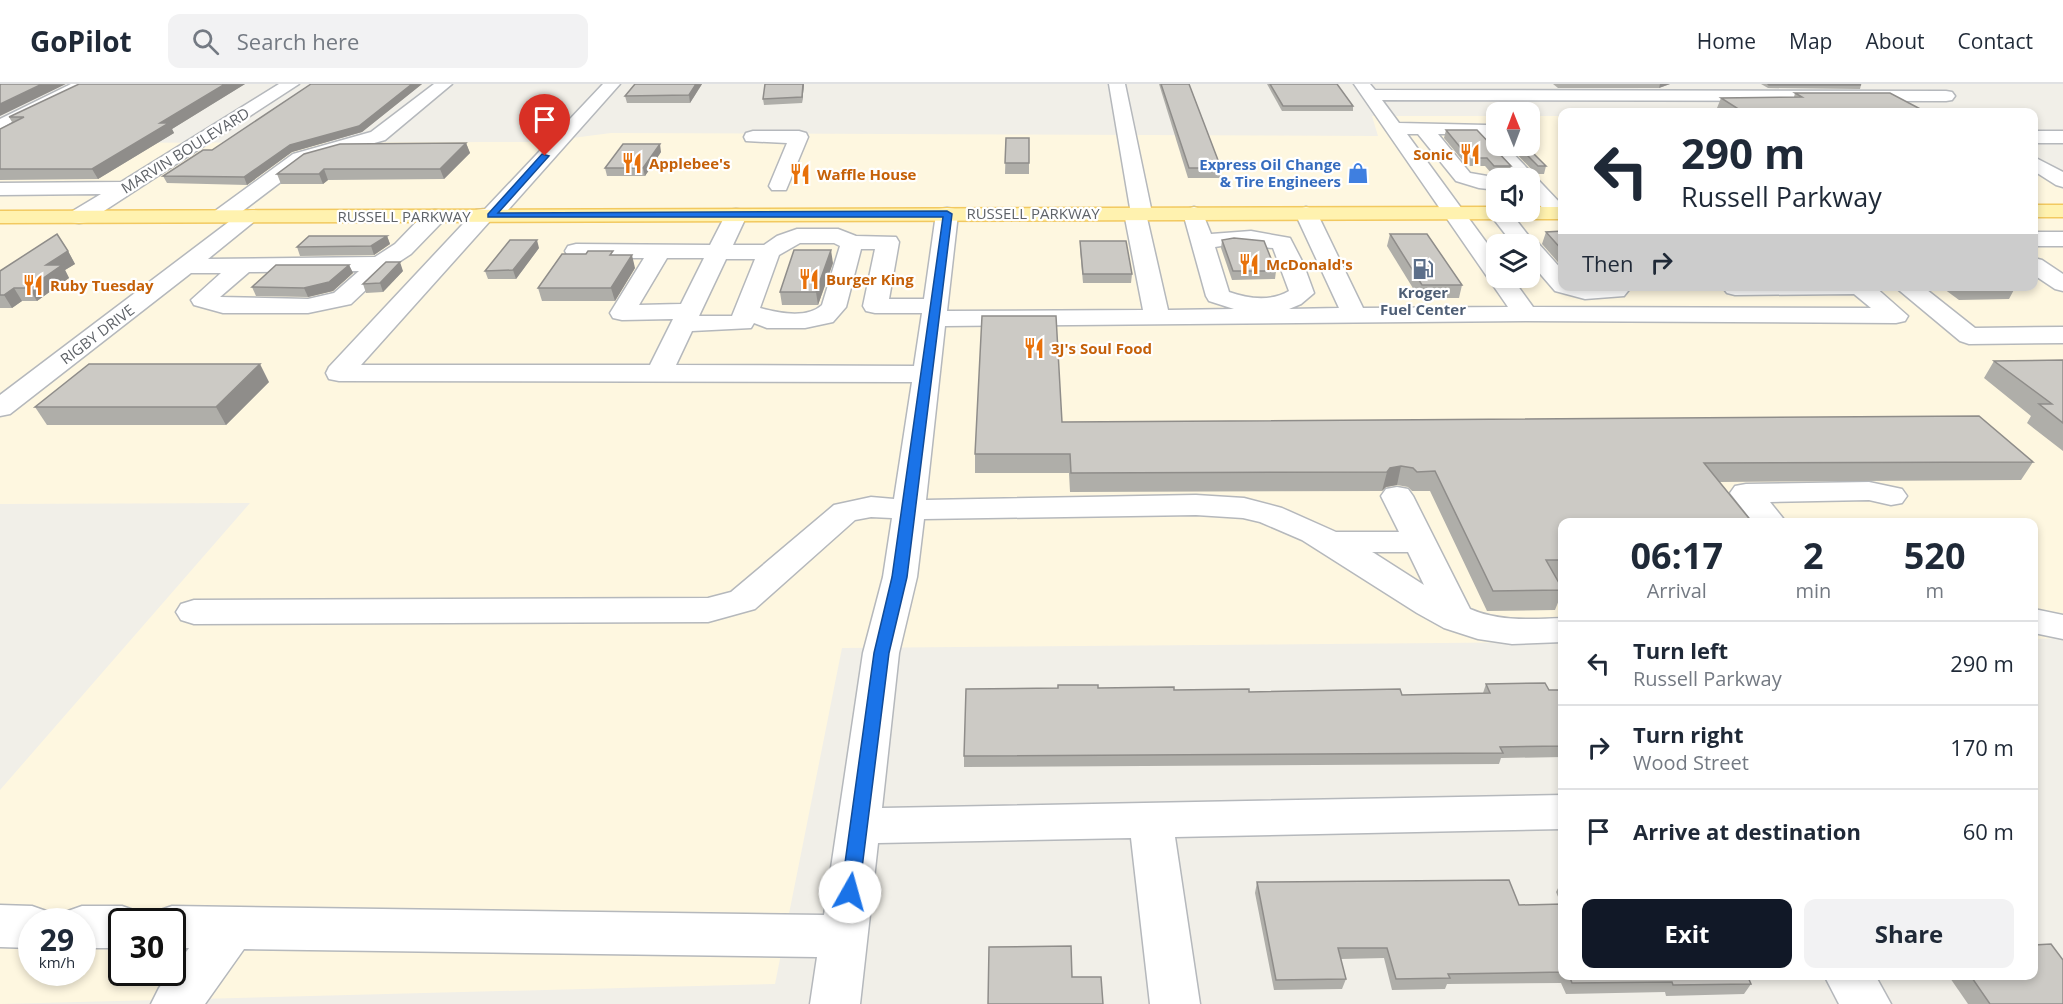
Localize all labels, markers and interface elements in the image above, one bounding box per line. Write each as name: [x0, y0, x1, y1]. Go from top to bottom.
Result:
search box: [168, 14, 588, 68]
text: GoPilot: [30, 22, 132, 60]
icon: search: [189, 25, 222, 58]
text: Search here: [237, 26, 359, 56]
text: Home: [1697, 27, 1756, 55]
text: Map: [1789, 27, 1832, 55]
text: About: [1865, 27, 1925, 55]
text: Contact: [1958, 27, 2033, 55]
pin: [519, 94, 570, 156]
street label: MARVIN BOULEVARD: [117, 102, 253, 198]
north arrow: [1486, 102, 1540, 156]
map controls: [1486, 102, 1540, 288]
icon: arrive: [528, 103, 561, 136]
text: 290 m: [1681, 124, 1805, 181]
icon: left: [1582, 132, 1660, 210]
restaurant icon: Sonic: [1458, 142, 1482, 166]
place label: Sonic: [1413, 144, 1453, 164]
restaurant icon: Applebee's: [620, 151, 644, 175]
place label: Applebee's: [649, 153, 730, 173]
place label: Express Oil Change & Tire Engineers: [1199, 154, 1341, 191]
shop icon: Express Oil Change & Tire Engineers: [1346, 161, 1370, 185]
restaurant icon: Waffle House: [788, 162, 812, 186]
place label: Waffle House: [817, 164, 917, 184]
button: sound: [1486, 168, 1540, 222]
text: Russell Parkway: [1681, 178, 1882, 215]
street label: RUSSELL PARKWAY: [966, 203, 1100, 223]
street label: RUSSELL PARKWAY: [337, 206, 471, 226]
button: layers: [1486, 234, 1540, 288]
icon: right: [1645, 246, 1678, 279]
text: Then: [1582, 248, 1633, 278]
restaurant icon: McDonald's: [1237, 252, 1261, 276]
place label: McDonald's: [1266, 254, 1353, 274]
fuel station icon: Kroger Fuel Center: [1411, 257, 1435, 281]
restaurant icon: Burger King: [797, 267, 821, 291]
place label: Burger King: [826, 269, 914, 289]
restaurant icon: Ruby Tuesday: [21, 273, 45, 297]
place label: Ruby Tuesday: [50, 275, 154, 295]
place label: Kroger Fuel Center: [1380, 282, 1466, 319]
street label: RIGBY DRIVE: [56, 300, 138, 368]
restaurant icon: 3J's Soul Food: [1022, 336, 1046, 360]
place label: 3J's Soul Food: [1051, 338, 1152, 358]
text: 06:17: [1630, 531, 1723, 580]
text: 2: [1803, 531, 1824, 580]
text: 520: [1904, 531, 1966, 580]
text: Arrival: [1647, 577, 1707, 604]
text: min: [1795, 577, 1831, 604]
text: m: [1925, 577, 1944, 604]
text: Turn left: [1633, 635, 1728, 665]
icon: left: [1582, 647, 1615, 680]
text: 290 m: [1950, 648, 2014, 678]
text: Russell Parkway: [1633, 665, 1782, 692]
text: Turn right: [1633, 719, 1744, 749]
icon: right: [1582, 731, 1615, 764]
text: 170 m: [1950, 732, 2014, 762]
text: Wood Street: [1633, 749, 1749, 776]
icon: arrive: [1582, 815, 1615, 848]
text: Arrive at destination: [1633, 816, 1861, 846]
text: 60 m: [1963, 816, 2014, 846]
position arrow: [818, 860, 882, 924]
button: Exit: [1582, 899, 1792, 968]
button: Share: [1804, 899, 2014, 968]
speed limit sign: 30: [108, 908, 186, 986]
text: 29: [40, 919, 74, 960]
text: km/h: [39, 952, 75, 972]

